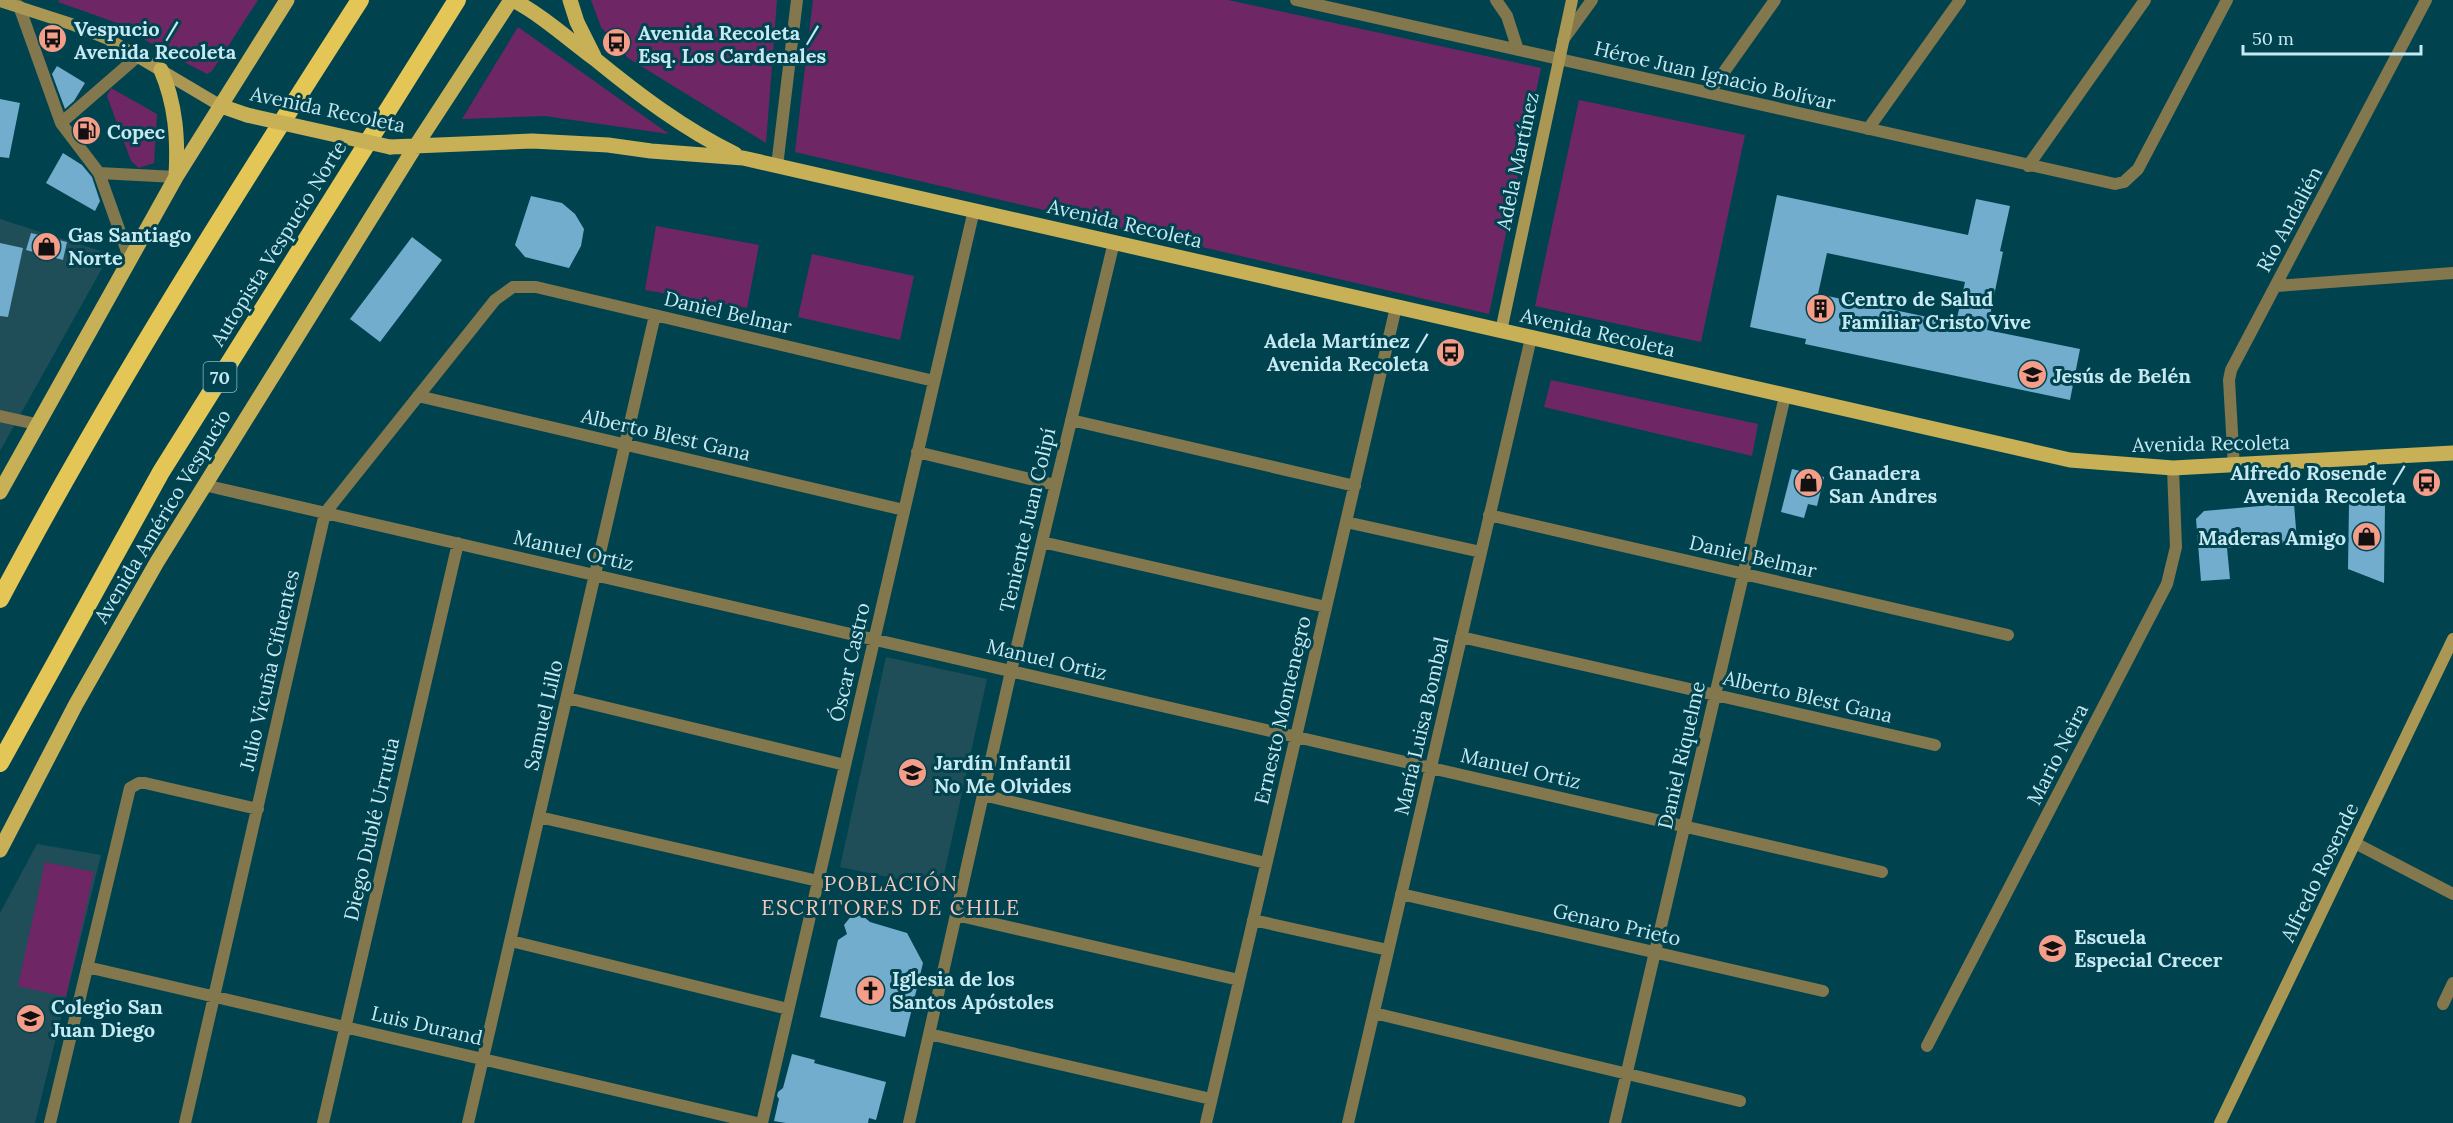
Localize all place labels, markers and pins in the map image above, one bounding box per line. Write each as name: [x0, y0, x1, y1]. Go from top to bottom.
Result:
place label: Vespucio / Avenida Recoleta: [74, 16, 237, 64]
place label: Avenida Recoleta / Esq. Los Cardenales: [638, 20, 826, 68]
bus stop icon: Vespucio / Avenida Recoleta: [37, 23, 69, 55]
bus stop icon: Avenida Recoleta / Esq. Los Cardenales: [601, 27, 633, 59]
fuel station icon: Copec: [70, 115, 102, 147]
place label: Copec: [107, 119, 166, 144]
place label: Gas Santiago Norte: [68, 222, 191, 270]
shop icon: Gas Santiago Norte: [31, 230, 63, 262]
place label: Centro de Salud Familiar Cristo Vive: [1841, 286, 2031, 334]
building icon: Centro de Salud Familiar Cristo Vive: [1804, 293, 1836, 325]
place label: Adela Martínez / Avenida Recoleta: [1264, 328, 1430, 376]
bus stop icon: Adela Martínez / Avenida Recoleta: [1434, 336, 1466, 368]
school or university icon: Jesús de Belén: [2016, 359, 2048, 391]
place label: Jesús de Belén: [2053, 363, 2191, 388]
place label: Ganadera San Andres: [1829, 460, 1938, 508]
place label: Alfredo Rosende / Avenida Recoleta: [2230, 460, 2407, 508]
shop icon: Ganadera San Andres: [1792, 467, 1824, 499]
bus stop icon: Alfredo Rosende / Avenida Recoleta: [2411, 467, 2443, 499]
shop icon: Maderas Amigo: [2351, 521, 2383, 553]
place label: Maderas Amigo: [2198, 525, 2346, 550]
place label: Jardín Infantil No Me Olvides: [934, 750, 1072, 798]
school or university icon: Jardín Infantil No Me Olvides: [897, 757, 929, 789]
place label: Escuela Especial Crecer: [2074, 924, 2223, 972]
school or university icon: Escuela Especial Crecer: [2037, 932, 2069, 964]
place label: Iglesia de los Santos Apóstoles: [892, 966, 1054, 1014]
church icon: Iglesia de los Santos Apóstoles: [855, 974, 887, 1006]
place label: Colegio San Juan Diego: [51, 994, 163, 1042]
school or university icon: Colegio San Juan Diego: [14, 1002, 46, 1034]

